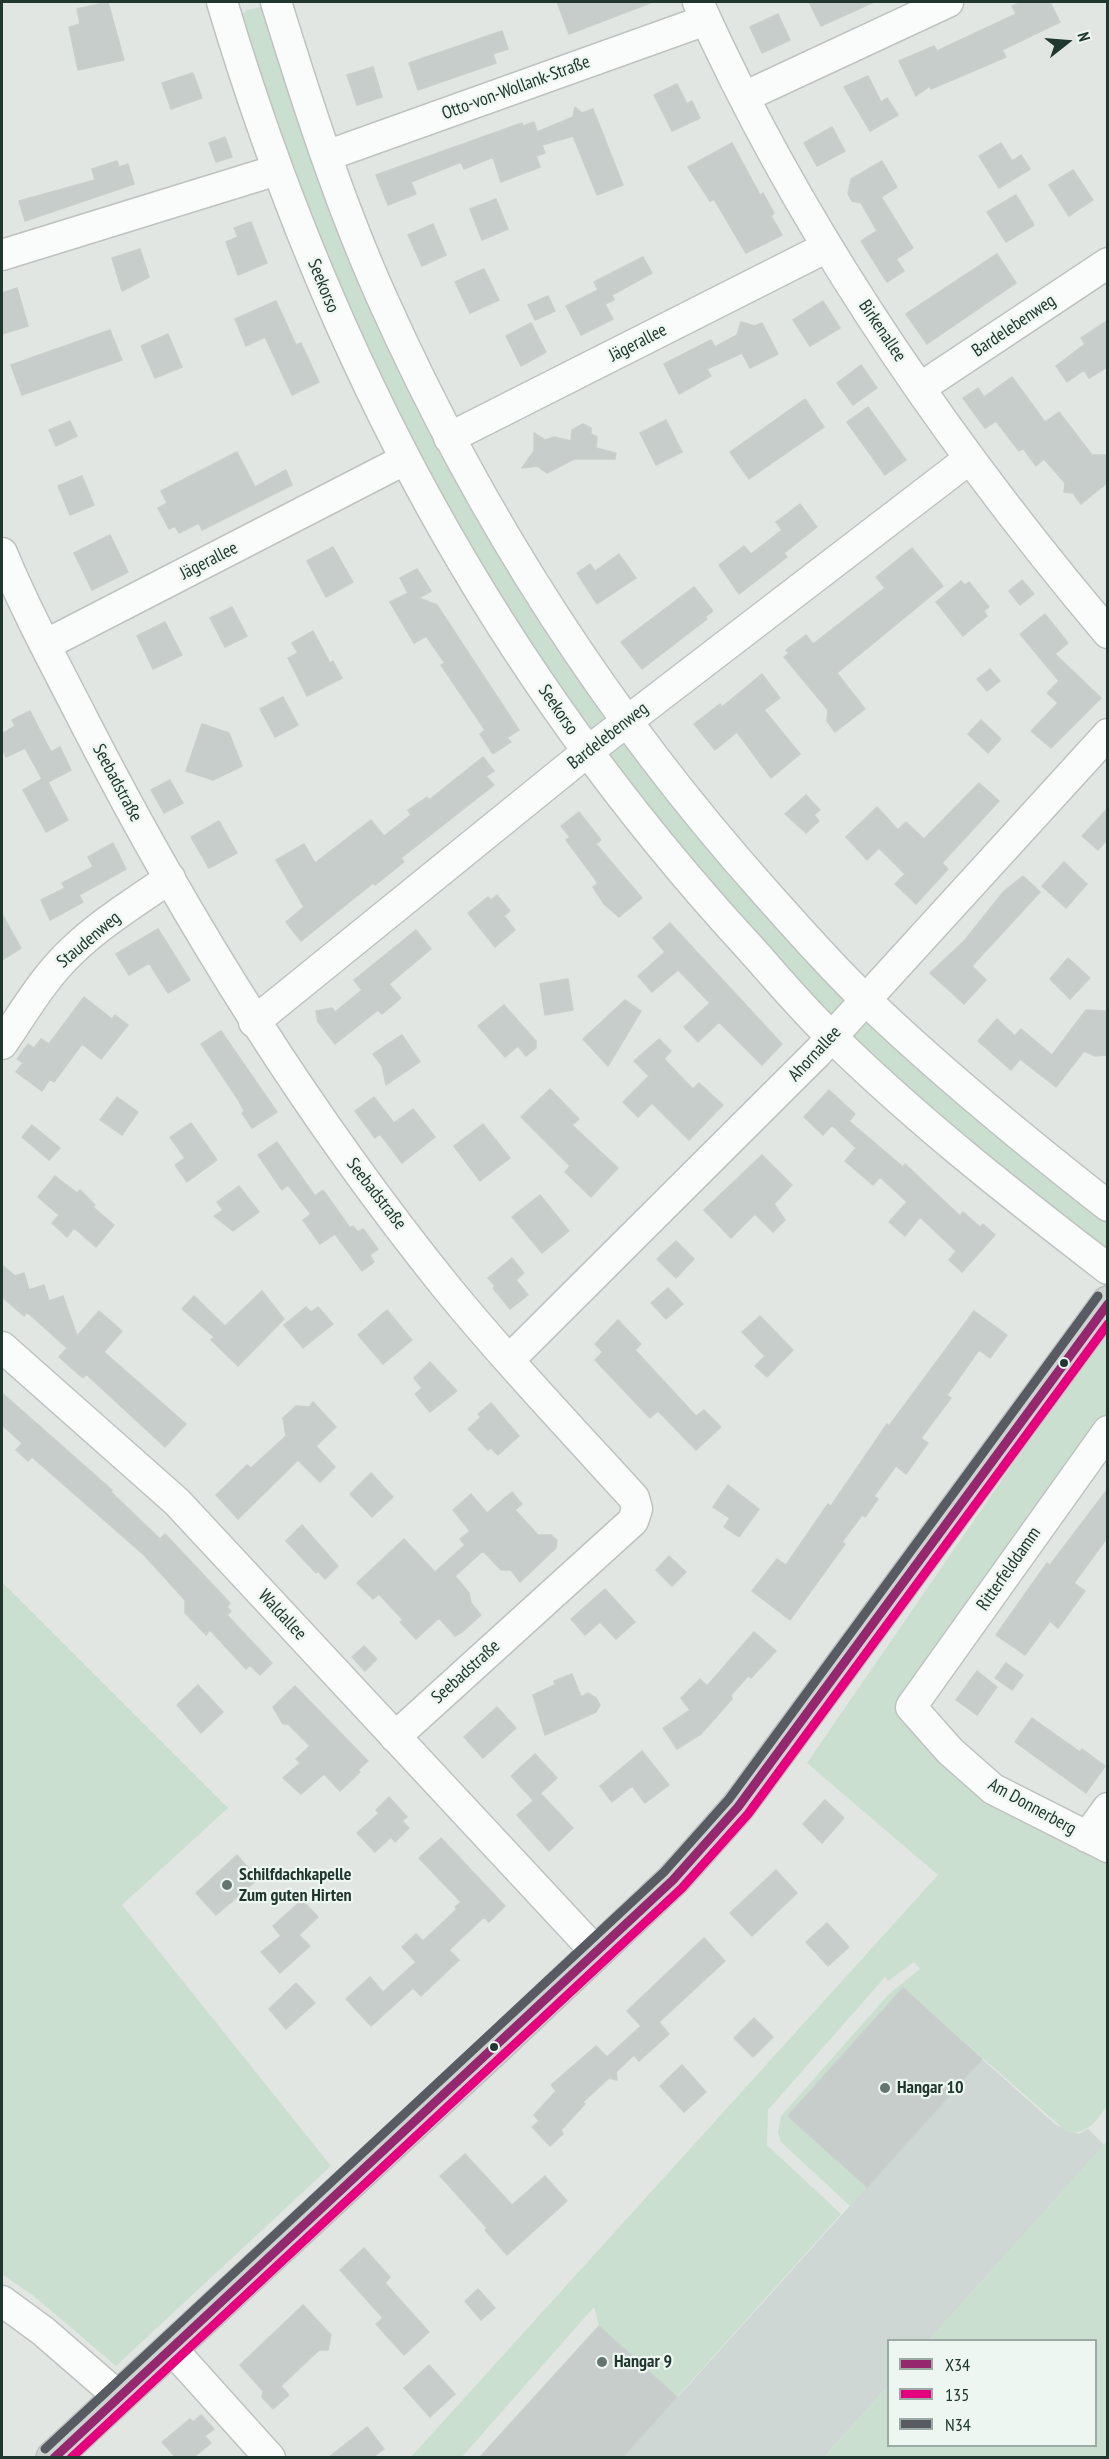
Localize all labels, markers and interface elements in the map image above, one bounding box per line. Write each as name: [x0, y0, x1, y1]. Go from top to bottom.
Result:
north arrow: [1037, 12, 1097, 72]
text: N: [1073, 30, 1095, 44]
street label: Otto-von-Wollank-Straße: [439, 51, 593, 125]
street label: Seekorso: [303, 256, 343, 316]
street label: Bardelebenweg: [968, 290, 1060, 362]
street label: Birkenallee: [854, 296, 910, 366]
street label: Jägerallee: [605, 319, 671, 367]
street label: Jägerallee: [176, 537, 242, 585]
street label: Seekorso: [533, 681, 583, 739]
street label: Bardelebenweg: [563, 698, 653, 774]
street label: Seebadstraße: [88, 741, 146, 825]
street label: Staudenweg: [53, 907, 125, 973]
street label: Ahornallee: [784, 1022, 846, 1086]
street label: Seebadstraße: [341, 1154, 411, 1234]
unlabelled marker: [1058, 1357, 1070, 1369]
street label: Ritterfelddamm: [972, 1523, 1046, 1615]
street label: Waldallee: [253, 1585, 311, 1645]
street label: Seebadstraße: [427, 1636, 505, 1708]
street label: Am Donnerberg: [984, 1774, 1080, 1840]
place label: Schilfdachkapelle Zum guten Hirten: [239, 1864, 352, 1906]
marker: Schilfdachkapelle Zum guten Hirten: [220, 1878, 234, 1892]
unlabelled marker: [488, 2041, 500, 2053]
place label: Hangar 10: [897, 2077, 964, 2099]
marker: Hangar 10: [878, 2081, 892, 2095]
legend: [887, 2339, 1097, 2447]
place label: Hangar 9: [614, 2351, 672, 2373]
text: X34: [945, 2353, 970, 2376]
marker: Hangar 9: [595, 2355, 609, 2369]
text: 135: [945, 2383, 969, 2406]
text: N34: [945, 2413, 971, 2436]

